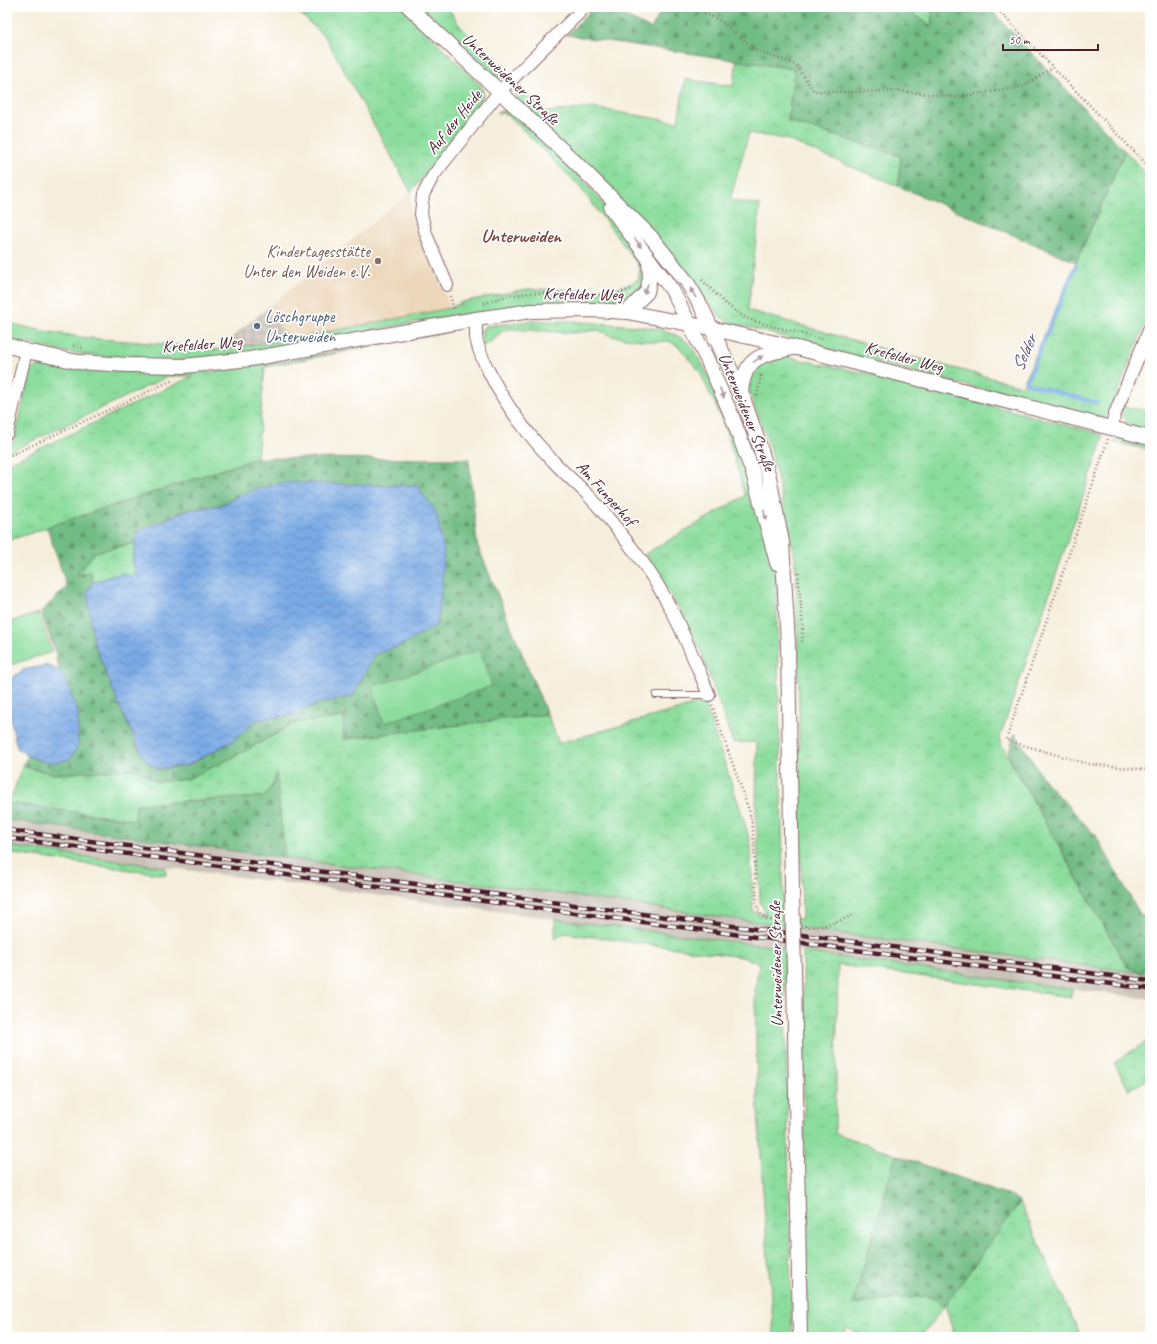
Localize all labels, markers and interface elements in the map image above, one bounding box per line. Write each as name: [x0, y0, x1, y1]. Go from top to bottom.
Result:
scale bar: [1003, 26, 1098, 52]
street label: Unterweidener Straße: [458, 29, 565, 130]
text: 50 m: [1009, 32, 1031, 48]
street label: Auf der Heide: [422, 84, 487, 158]
district label: Unterweiden: [481, 224, 562, 248]
one-way arrow: [633, 238, 641, 248]
place label: Kindertagesstätte Unter den Weiden e.V.: [243, 241, 371, 282]
marker: Kindertagesstätte Unter den Weiden e.V.: [373, 256, 383, 266]
street label: Krefelder Weg: [543, 283, 624, 305]
one-way arrow: [643, 283, 650, 295]
one-way arrow: [690, 287, 697, 299]
place label: Löschgruppe Unterweiden: [265, 306, 337, 347]
marker: Löschgruppe Unterweiden: [252, 321, 262, 331]
water label: Selder: [1007, 329, 1043, 374]
street label: Krefelder Weg: [161, 331, 244, 357]
street label: Krefelder Weg: [863, 337, 946, 378]
street label: Unterweidener Straße: [714, 350, 781, 475]
one-way arrow: [753, 355, 763, 363]
one-way arrow: [718, 387, 725, 399]
street label: Am Fungerhof: [571, 456, 643, 533]
one-way arrow: [762, 510, 768, 522]
street label: Unterweidener Straße: [764, 900, 788, 1027]

